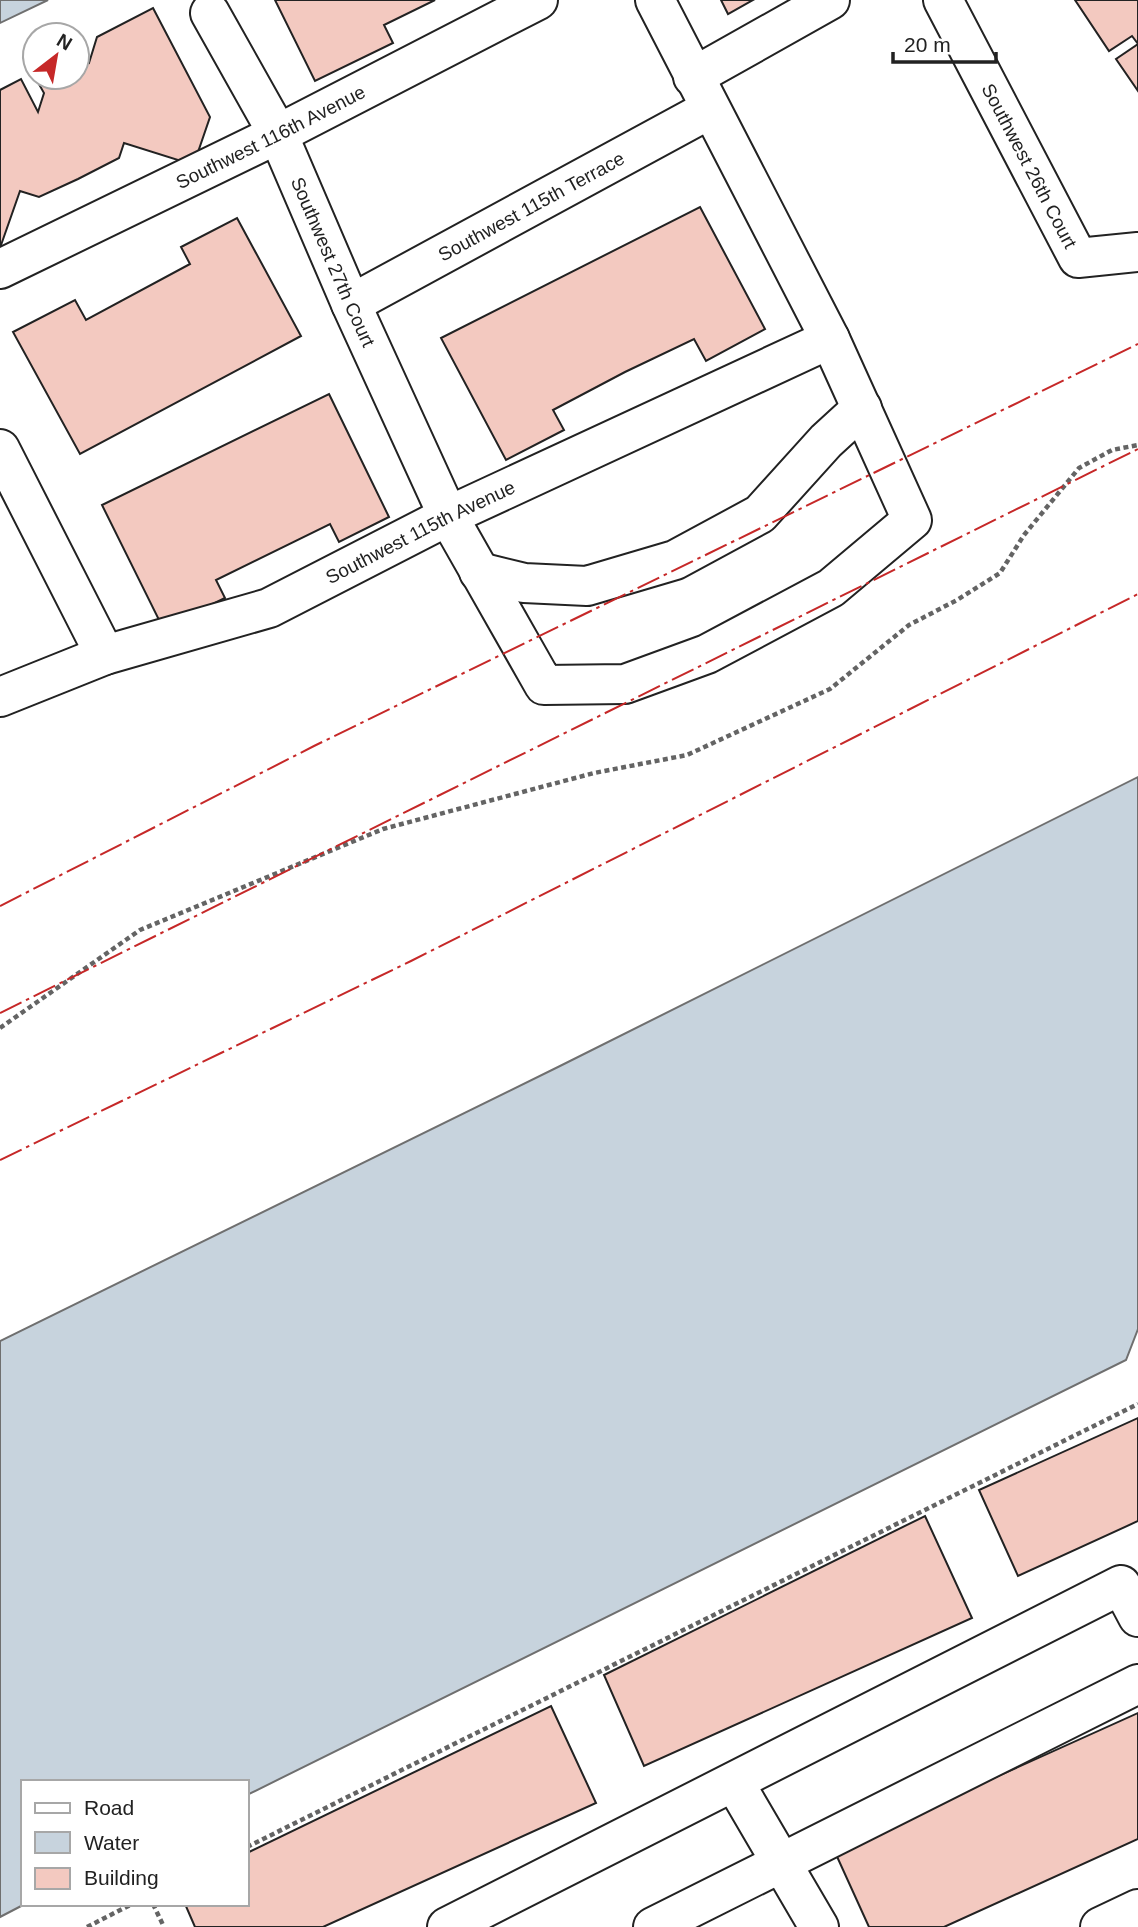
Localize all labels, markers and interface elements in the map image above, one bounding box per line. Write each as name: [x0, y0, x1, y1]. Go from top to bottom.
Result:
north arrow: [21, 21, 91, 91]
scale bar: [893, 21, 996, 65]
text: N: [53, 29, 76, 54]
text: 20 m: [904, 33, 951, 56]
street label: Southwest 26th Court: [978, 80, 1081, 252]
street label: Southwest 116th Avenue: [173, 81, 369, 193]
street label: Southwest 115th Terrace: [435, 148, 628, 266]
street label: Southwest 27th Court: [287, 174, 379, 351]
street label: Southwest 115th Avenue: [322, 476, 518, 588]
legend: [21, 1780, 248, 1906]
text: Road: [84, 1796, 134, 1819]
text: Water: [84, 1831, 139, 1854]
text: Building: [84, 1866, 159, 1889]

